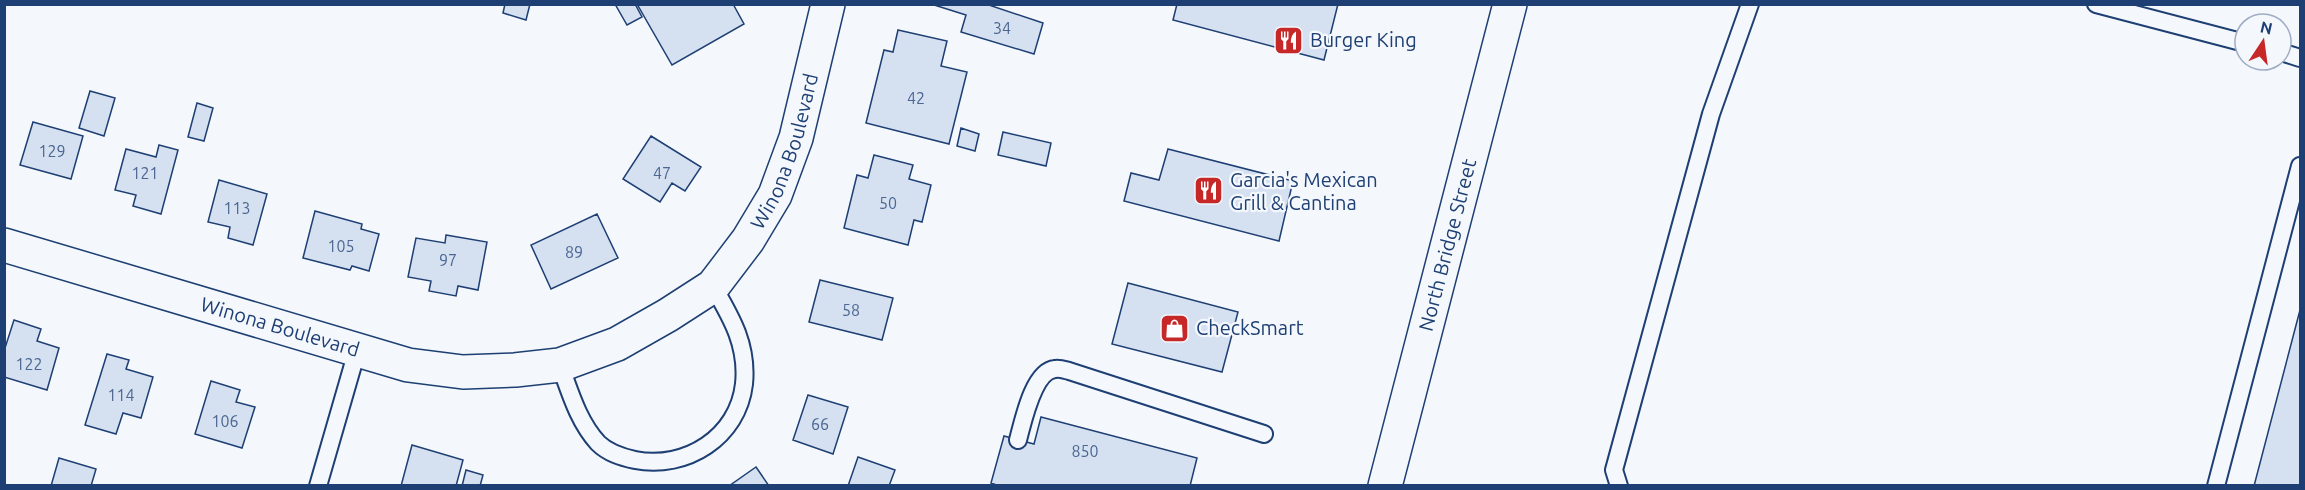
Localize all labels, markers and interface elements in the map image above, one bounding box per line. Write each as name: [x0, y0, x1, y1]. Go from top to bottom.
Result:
north arrow: [2233, 12, 2293, 72]
text: N: [2259, 17, 2274, 37]
house number: 34: [993, 19, 1011, 37]
restaurant icon: Burger King: [1273, 24, 1305, 56]
place label: Burger King: [1310, 28, 1417, 51]
street label: Winona Boulevard: [745, 71, 822, 233]
house number: 42: [907, 89, 925, 107]
house number: 129: [38, 142, 66, 160]
street label: North Bridge Street: [1414, 156, 1480, 334]
house number: 121: [131, 164, 159, 182]
house number: 47: [653, 164, 671, 182]
place label: Garcia's Mexican Grill & Cantina: [1230, 168, 1378, 214]
restaurant icon: Garcia's Mexican Grill & Cantina: [1193, 175, 1225, 207]
house number: 50: [879, 194, 897, 212]
house number: 113: [223, 199, 251, 217]
house number: 105: [327, 237, 355, 255]
house number: 89: [565, 243, 583, 261]
house number: 97: [439, 251, 457, 269]
street label: Winona Boulevard: [198, 292, 362, 361]
house number: 58: [842, 301, 860, 319]
shop icon: CheckSmart: [1159, 312, 1191, 344]
place label: CheckSmart: [1196, 316, 1304, 339]
house number: 122: [15, 355, 43, 373]
house number: 114: [107, 386, 135, 404]
house number: 106: [211, 412, 239, 430]
house number: 66: [811, 415, 829, 433]
house number: 850: [1071, 442, 1099, 460]

